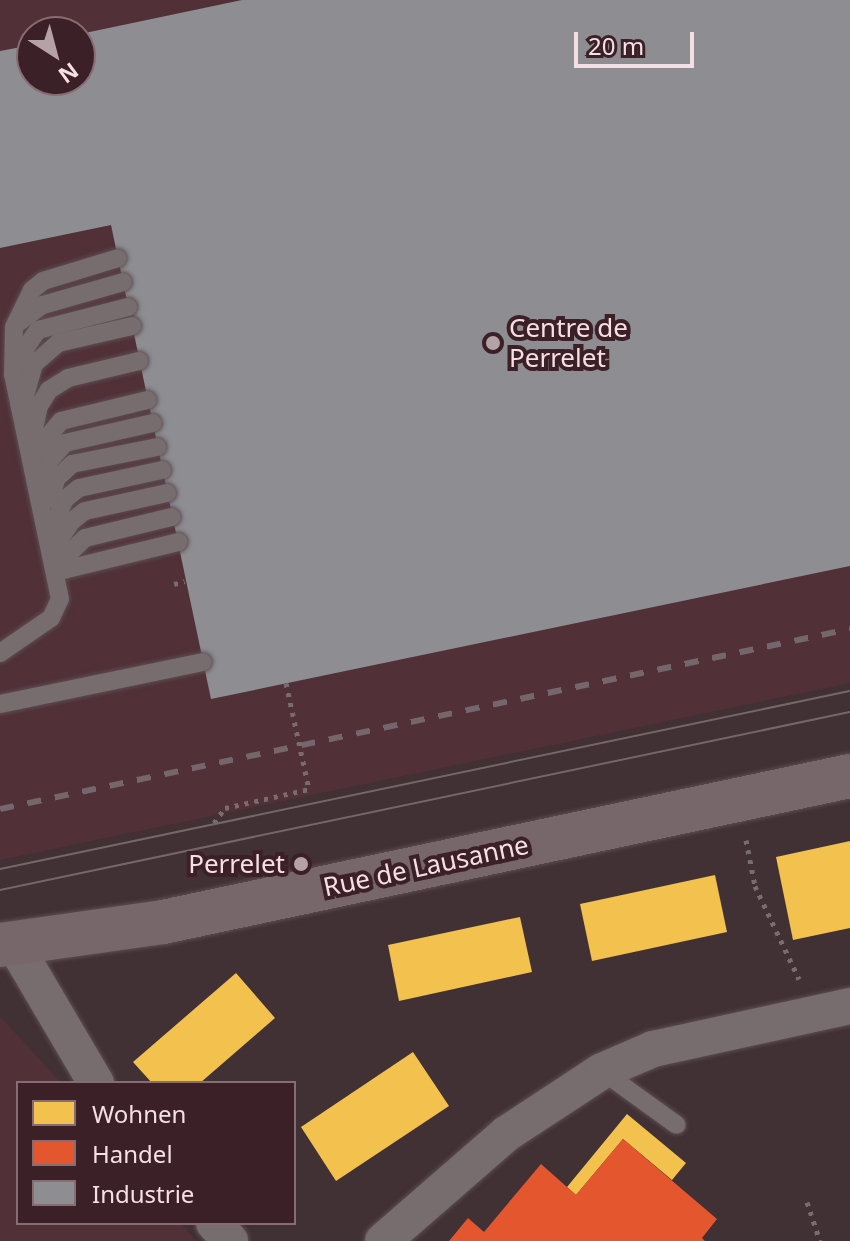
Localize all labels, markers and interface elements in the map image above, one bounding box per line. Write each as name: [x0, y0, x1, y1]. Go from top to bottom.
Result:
north arrow: [16, 16, 96, 96]
scale bar: [578, 16, 698, 66]
text: 20 m: [588, 29, 644, 62]
text: N: [53, 56, 85, 91]
place label: Centre de Perrelet: [509, 312, 628, 374]
marker: Centre de Perrelet: [484, 334, 502, 352]
street label: Rue de Lausanne: [320, 829, 532, 903]
place label: Perrelet: [188, 848, 285, 880]
marker: Perrelet: [292, 855, 310, 873]
legend: [16, 1081, 296, 1225]
text: Wohnen: [92, 1097, 186, 1130]
text: Handel: [92, 1137, 173, 1170]
text: Industrie: [92, 1177, 194, 1210]

